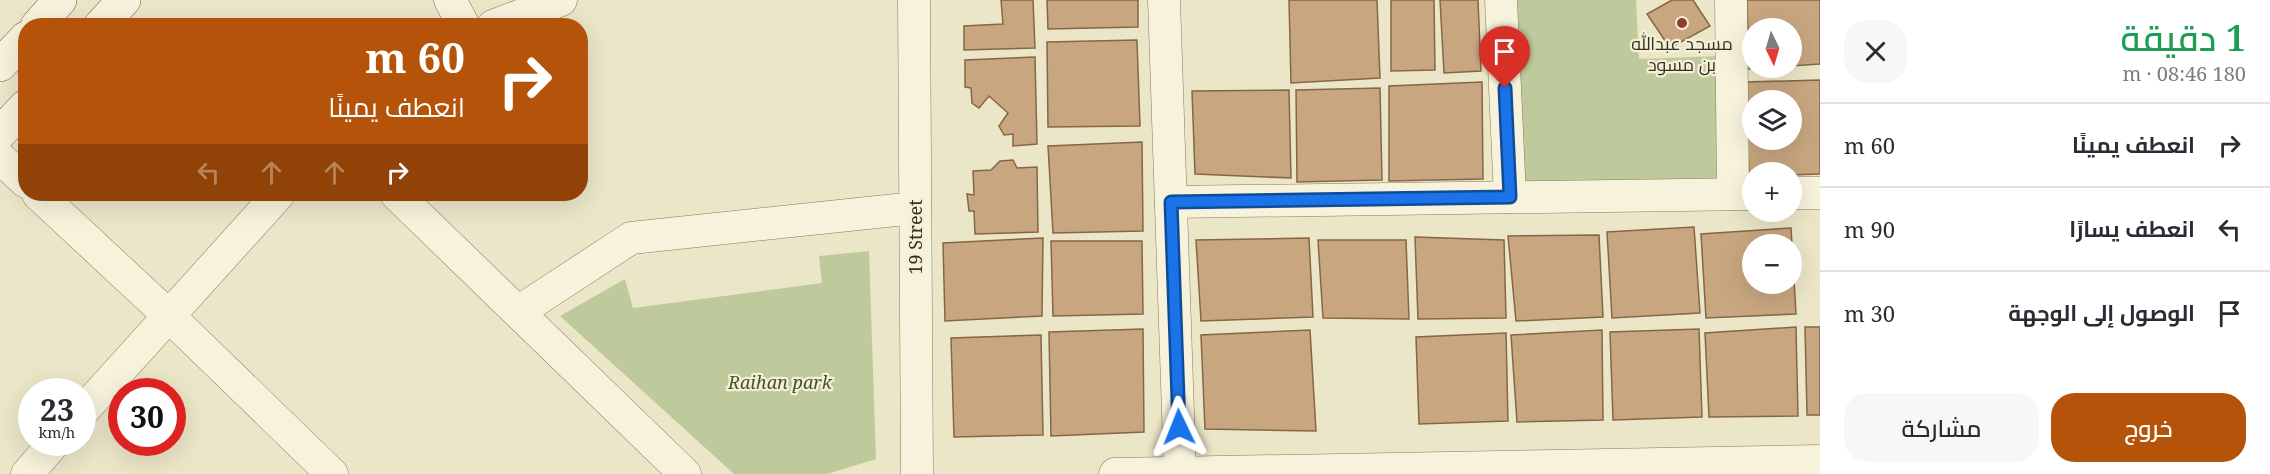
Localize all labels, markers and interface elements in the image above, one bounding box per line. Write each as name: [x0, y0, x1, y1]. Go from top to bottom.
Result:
text: 1 دقيقة: [2120, 13, 2246, 62]
marker: مسجد عبدالله بن مسود: [1675, 16, 1689, 30]
north arrow: [1742, 18, 1802, 78]
map controls: [1742, 18, 1802, 294]
button: close: [1844, 20, 1907, 83]
pin: [1479, 26, 1530, 88]
text: 60 m: [365, 28, 465, 85]
place label: مسجد عبدالله بن مسود: [1631, 31, 1733, 76]
icon: arrive: [1488, 35, 1521, 68]
icon: right: [486, 42, 564, 120]
text: 180 m · 08:46: [2123, 60, 2246, 87]
text: انعطف يمينًا: [328, 88, 465, 125]
button: layers: [1742, 90, 1802, 150]
text: انعطف يمينًا: [2072, 129, 2195, 159]
icon: right: [2213, 129, 2246, 162]
text: 60 m: [1844, 130, 1895, 160]
icon: left: [192, 156, 225, 189]
icon: ahead: [255, 156, 288, 189]
icon: ahead: [318, 156, 351, 189]
icon: right: [381, 156, 414, 189]
button: +: [1742, 162, 1802, 222]
street label: 19 Street: [903, 199, 927, 275]
text: انعطف يسارًا: [2069, 213, 2195, 243]
icon: left: [2213, 213, 2246, 246]
text: 90 m: [1844, 214, 1895, 244]
button: −: [1742, 234, 1802, 294]
text: الوصول إلى الوجهة: [2008, 297, 2195, 327]
icon: arrive: [2213, 297, 2246, 330]
text: 30 m: [1844, 298, 1895, 328]
park label: Raihan park: [727, 370, 833, 394]
speed limit sign: 30: [108, 378, 186, 456]
text: 23: [40, 389, 74, 430]
button: مشاركة: [1844, 393, 2039, 462]
button: خروج: [2051, 393, 2246, 462]
position arrow: [1147, 395, 1211, 459]
text: km/h: [39, 422, 75, 442]

